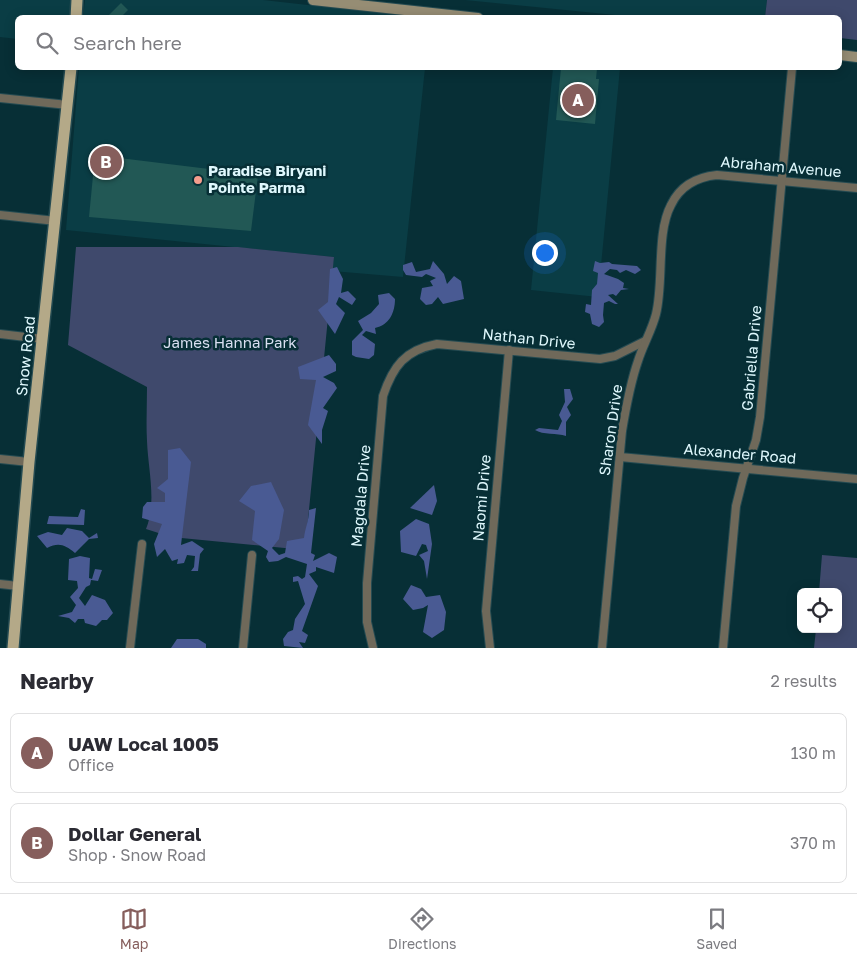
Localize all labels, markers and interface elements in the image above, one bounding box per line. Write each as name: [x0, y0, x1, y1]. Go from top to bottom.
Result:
search box: [15, 15, 842, 70]
icon: search: [33, 29, 61, 57]
text: Search here: [73, 31, 182, 54]
pin: A: [562, 81, 594, 119]
pin: B: [90, 143, 122, 181]
street label: Abraham Avenue: [720, 152, 842, 180]
place label: Paradise Biryani Pointe Parma: [208, 161, 326, 196]
marker: Paradise Biryani Pointe Parma: [192, 174, 204, 186]
your location: [532, 240, 558, 266]
street label: Gabriella Drive: [737, 304, 765, 411]
street label: Snow Road: [12, 315, 38, 397]
street label: Nathan Drive: [482, 324, 577, 352]
park label: James Hanna Park: [163, 333, 297, 351]
street label: Sharon Drive: [595, 383, 625, 477]
street label: Alexander Road: [683, 439, 797, 467]
street label: Magdala Drive: [347, 444, 373, 548]
street label: Naomi Drive: [468, 453, 494, 542]
map controls: [797, 588, 842, 633]
button: locate: [797, 588, 842, 633]
text: Nearby: [20, 668, 94, 694]
text: 2 results: [771, 671, 837, 691]
text: UAW Local 1005: [68, 732, 219, 755]
text: A: [31, 743, 43, 763]
text: 130 m: [791, 743, 836, 763]
text: Office: [68, 755, 114, 775]
text: Dollar General: [68, 822, 201, 845]
text: B: [31, 833, 43, 853]
text: 370 m: [790, 833, 836, 853]
text: Shop · Snow Road: [68, 845, 206, 865]
tab: Map: [120, 905, 148, 952]
tab: Directions: [388, 905, 457, 952]
tab: Saved: [696, 905, 737, 952]

